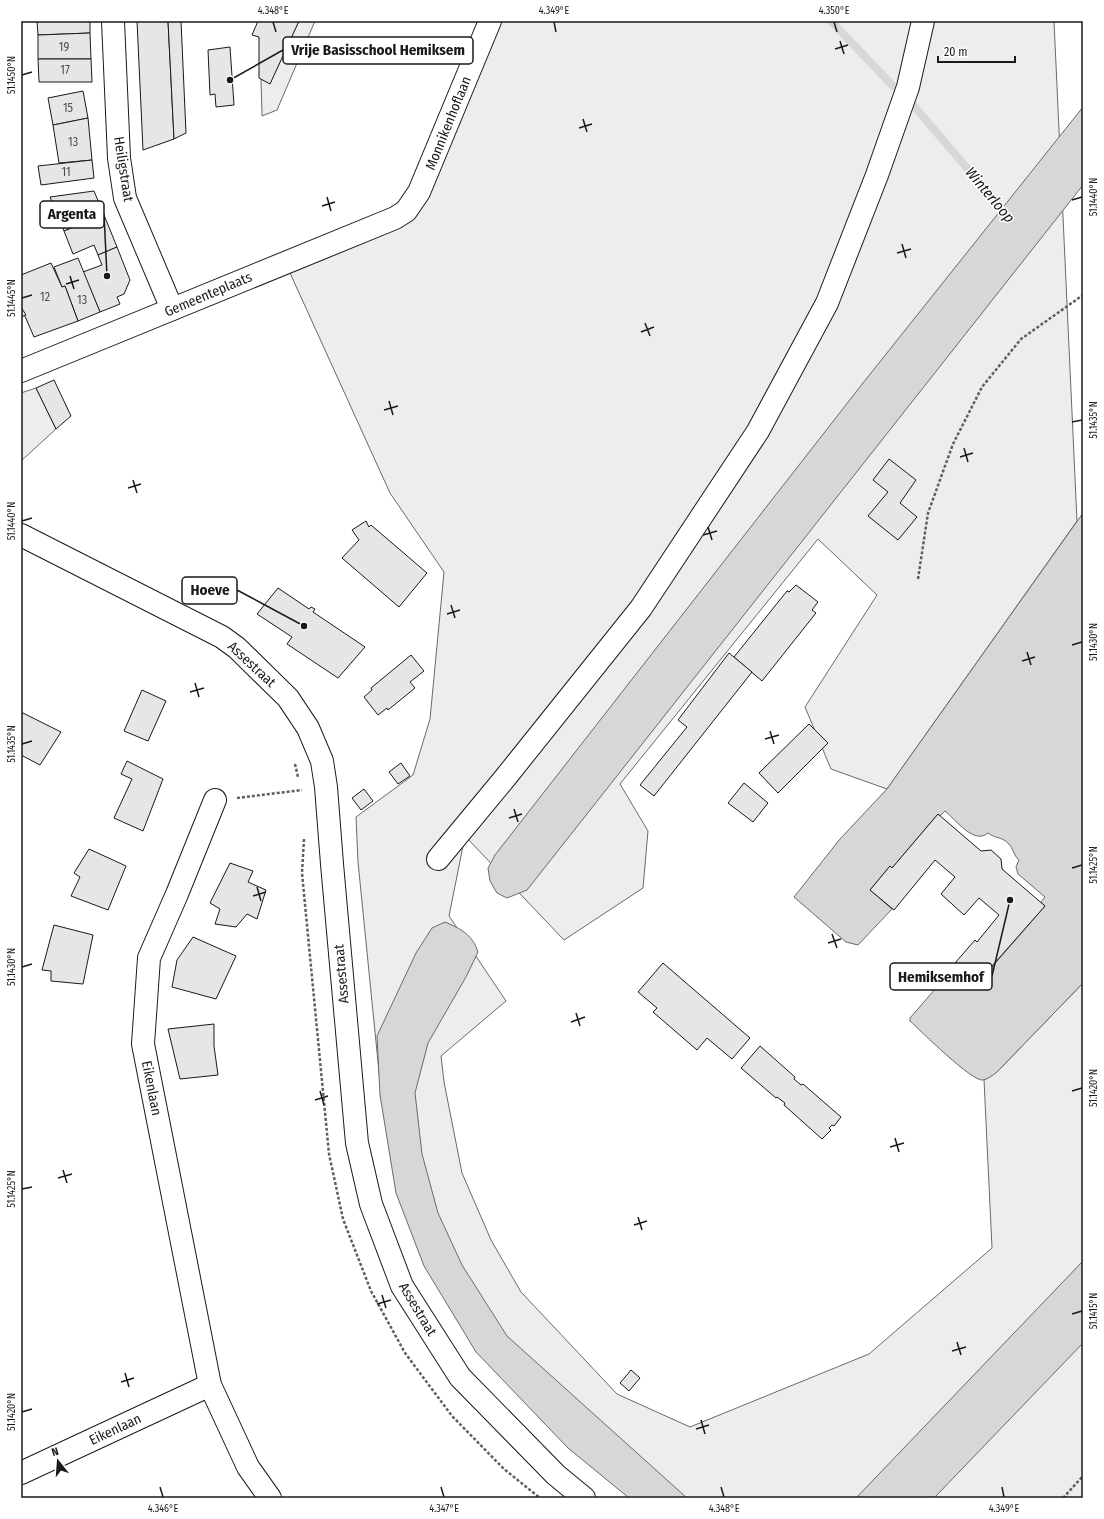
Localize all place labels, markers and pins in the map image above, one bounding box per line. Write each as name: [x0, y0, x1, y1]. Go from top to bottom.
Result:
callout: Vrije Basisschool Hemiksem: [283, 37, 473, 64]
callout: Argenta: [40, 201, 104, 228]
callout: Hoeve: [182, 577, 237, 604]
callout: Hemiksemhof: [890, 963, 992, 990]

